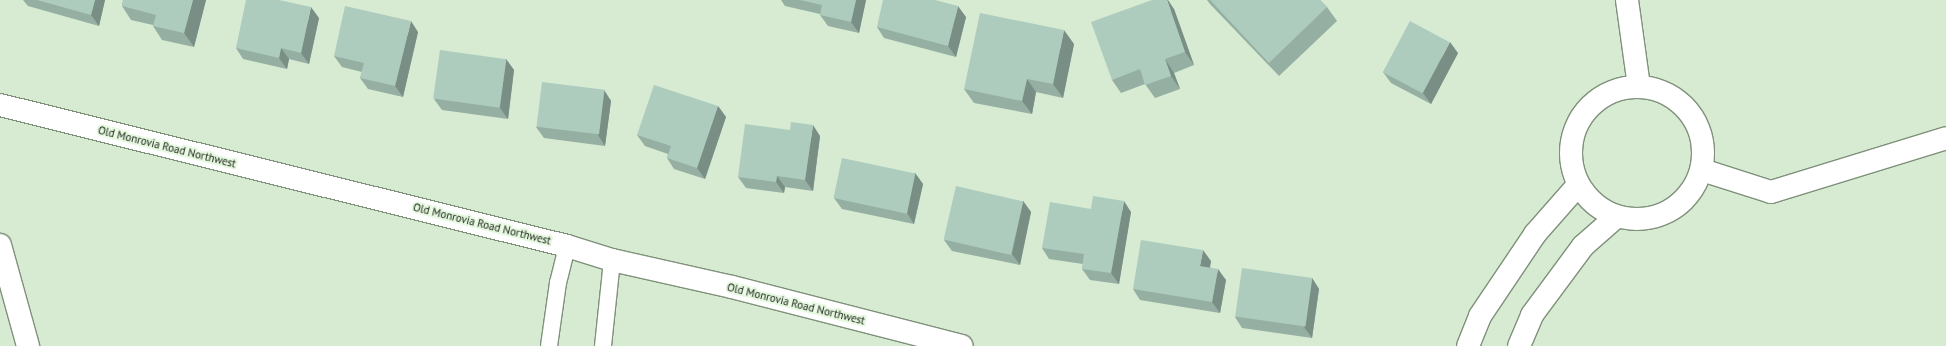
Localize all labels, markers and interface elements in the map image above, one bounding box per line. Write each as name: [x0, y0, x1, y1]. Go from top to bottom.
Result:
street label: Old Monrovia Road Northwest: [97, 123, 237, 171]
street label: Old Monrovia Road Northwest: [412, 200, 552, 248]
street label: Old Monrovia Road Northwest: [726, 280, 866, 328]

